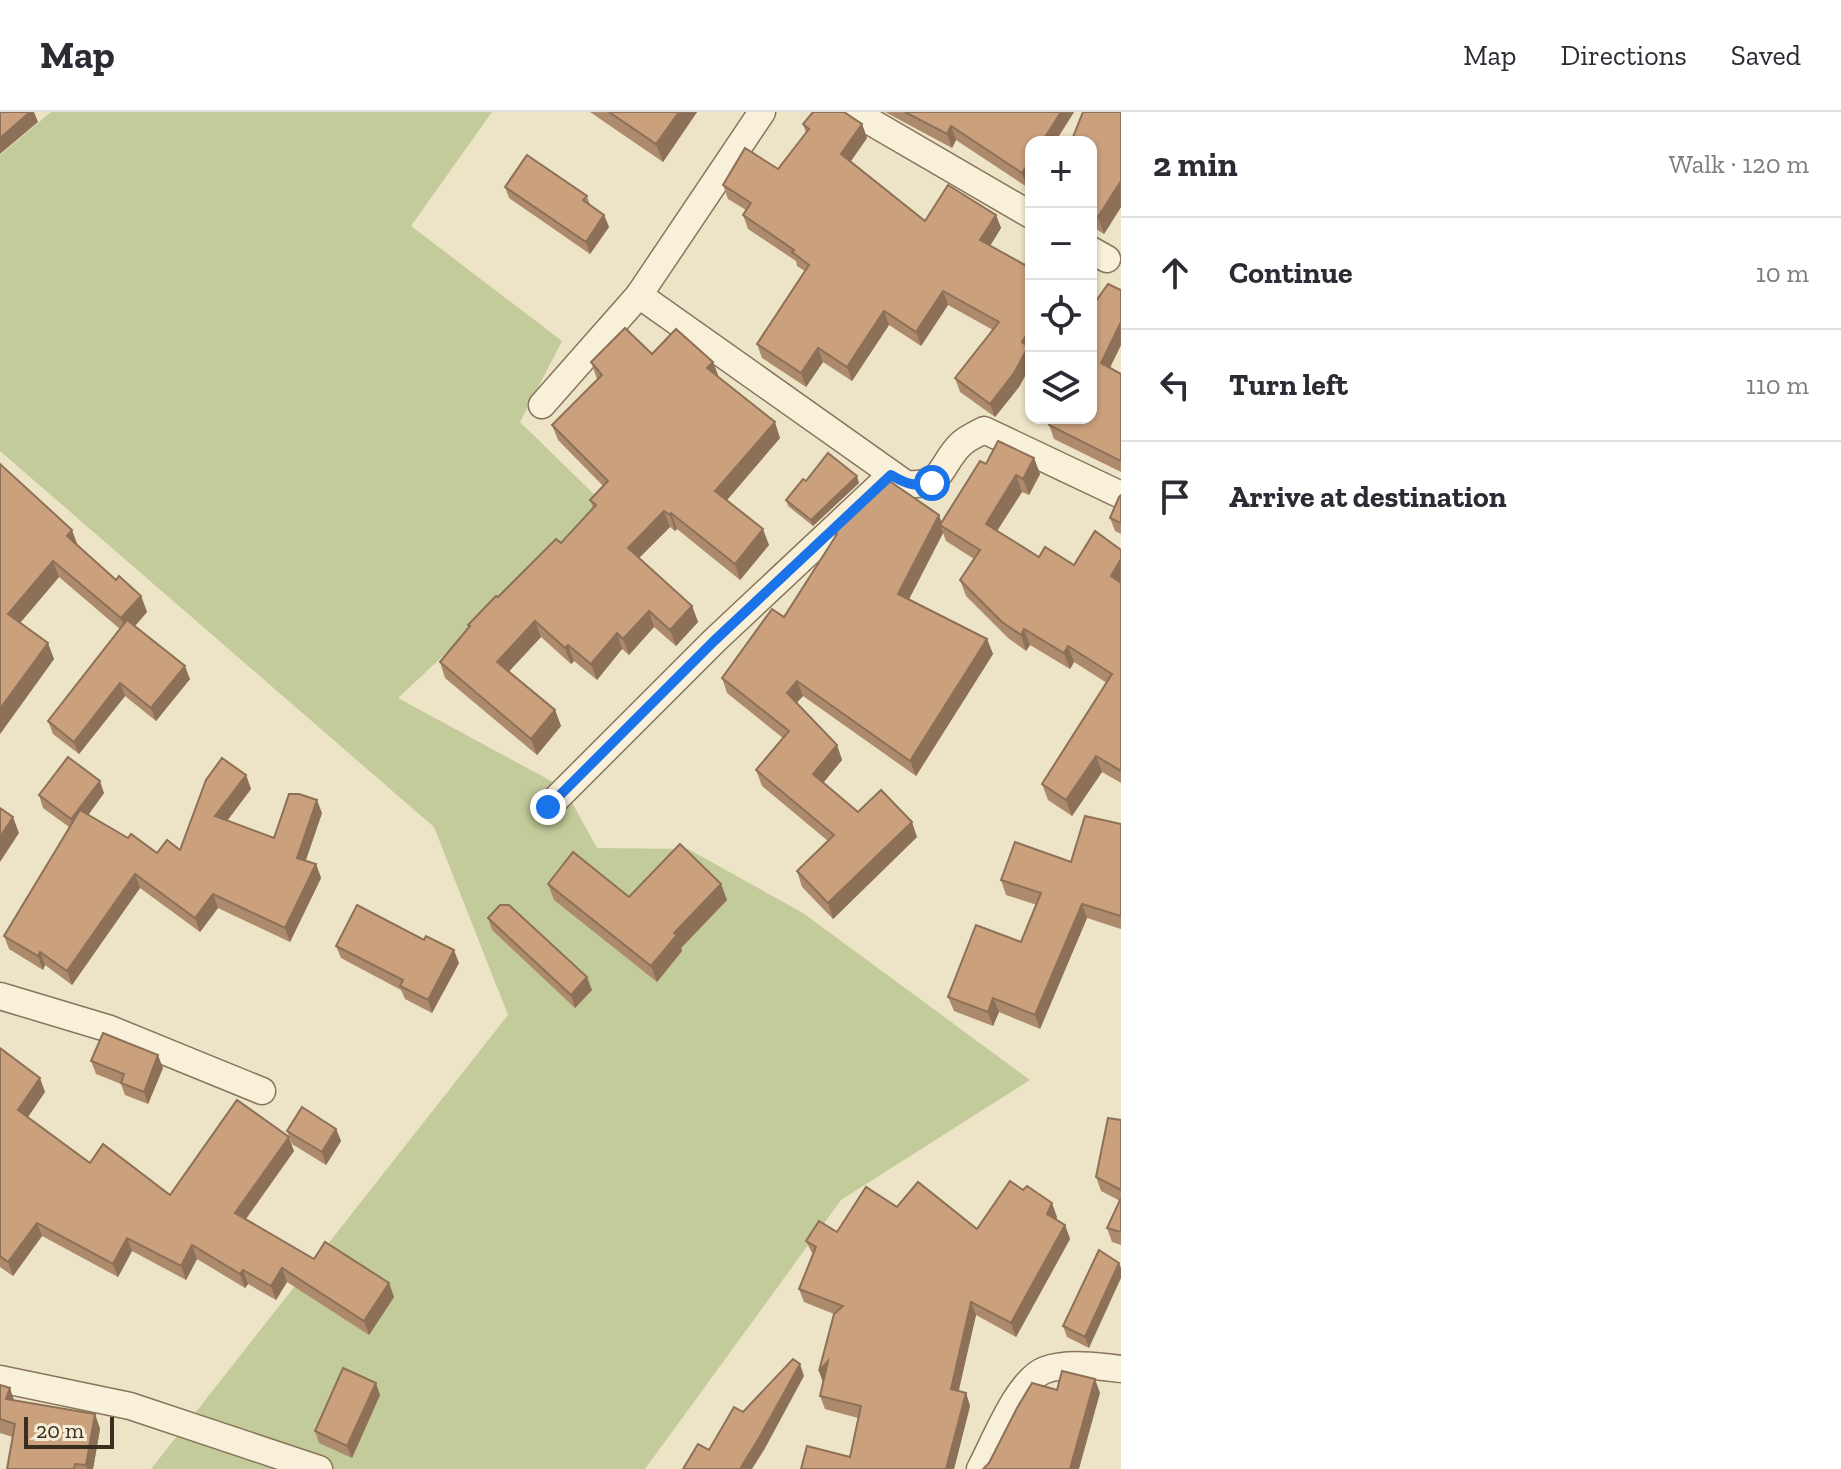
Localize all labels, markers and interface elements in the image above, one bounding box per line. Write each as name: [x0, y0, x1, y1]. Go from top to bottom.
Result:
text: Map: [40, 32, 115, 78]
text: Map: [1463, 39, 1516, 72]
text: Directions: [1560, 39, 1687, 72]
text: Saved: [1731, 39, 1801, 72]
map controls: [1025, 136, 1097, 424]
button: +: [1025, 136, 1097, 208]
text: 2 min: [1153, 144, 1238, 185]
text: Walk · 120 m: [1669, 148, 1809, 180]
button: −: [1025, 208, 1097, 280]
icon: ahead: [1153, 251, 1197, 295]
text: Continue: [1229, 255, 1353, 291]
text: 10 m: [1756, 257, 1809, 289]
button: locate: [1025, 280, 1097, 352]
button: layers: [1025, 352, 1097, 424]
icon: left: [1153, 363, 1197, 407]
text: Turn left: [1229, 367, 1348, 403]
text: 110 m: [1746, 369, 1809, 401]
route start: [914, 465, 950, 501]
icon: arrive: [1153, 475, 1197, 519]
text: Arrive at destination: [1229, 479, 1506, 515]
route end: [530, 789, 566, 825]
scale bar: [24, 1413, 114, 1449]
text: 20 m: [36, 1417, 84, 1444]

